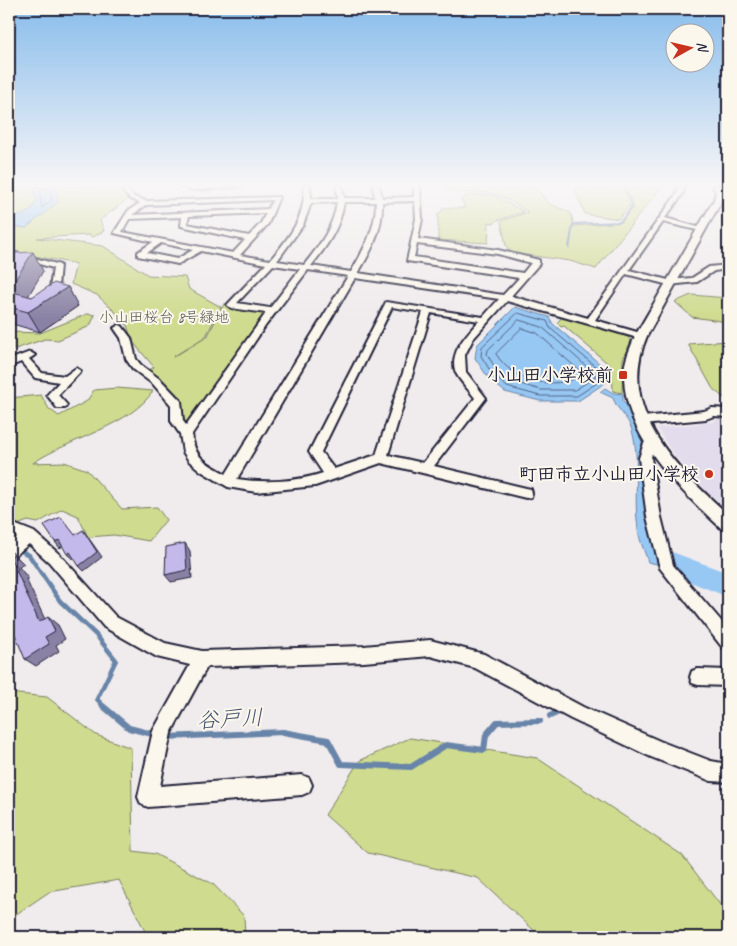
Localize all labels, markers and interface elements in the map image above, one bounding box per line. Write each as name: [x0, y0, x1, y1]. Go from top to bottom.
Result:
north arrow: [664, 22, 714, 72]
text: N: [693, 41, 712, 54]
park label: 小山田桜台 8号緑地: [99, 308, 229, 327]
place label: 小山田小学校前: [487, 364, 613, 386]
marker: 小山田小学校前: [617, 369, 629, 381]
place label: 町田市立小山田小学校: [519, 463, 699, 485]
marker: 町田市立小山田小学校: [703, 468, 715, 480]
water label: 谷戸川: [196, 703, 264, 735]

